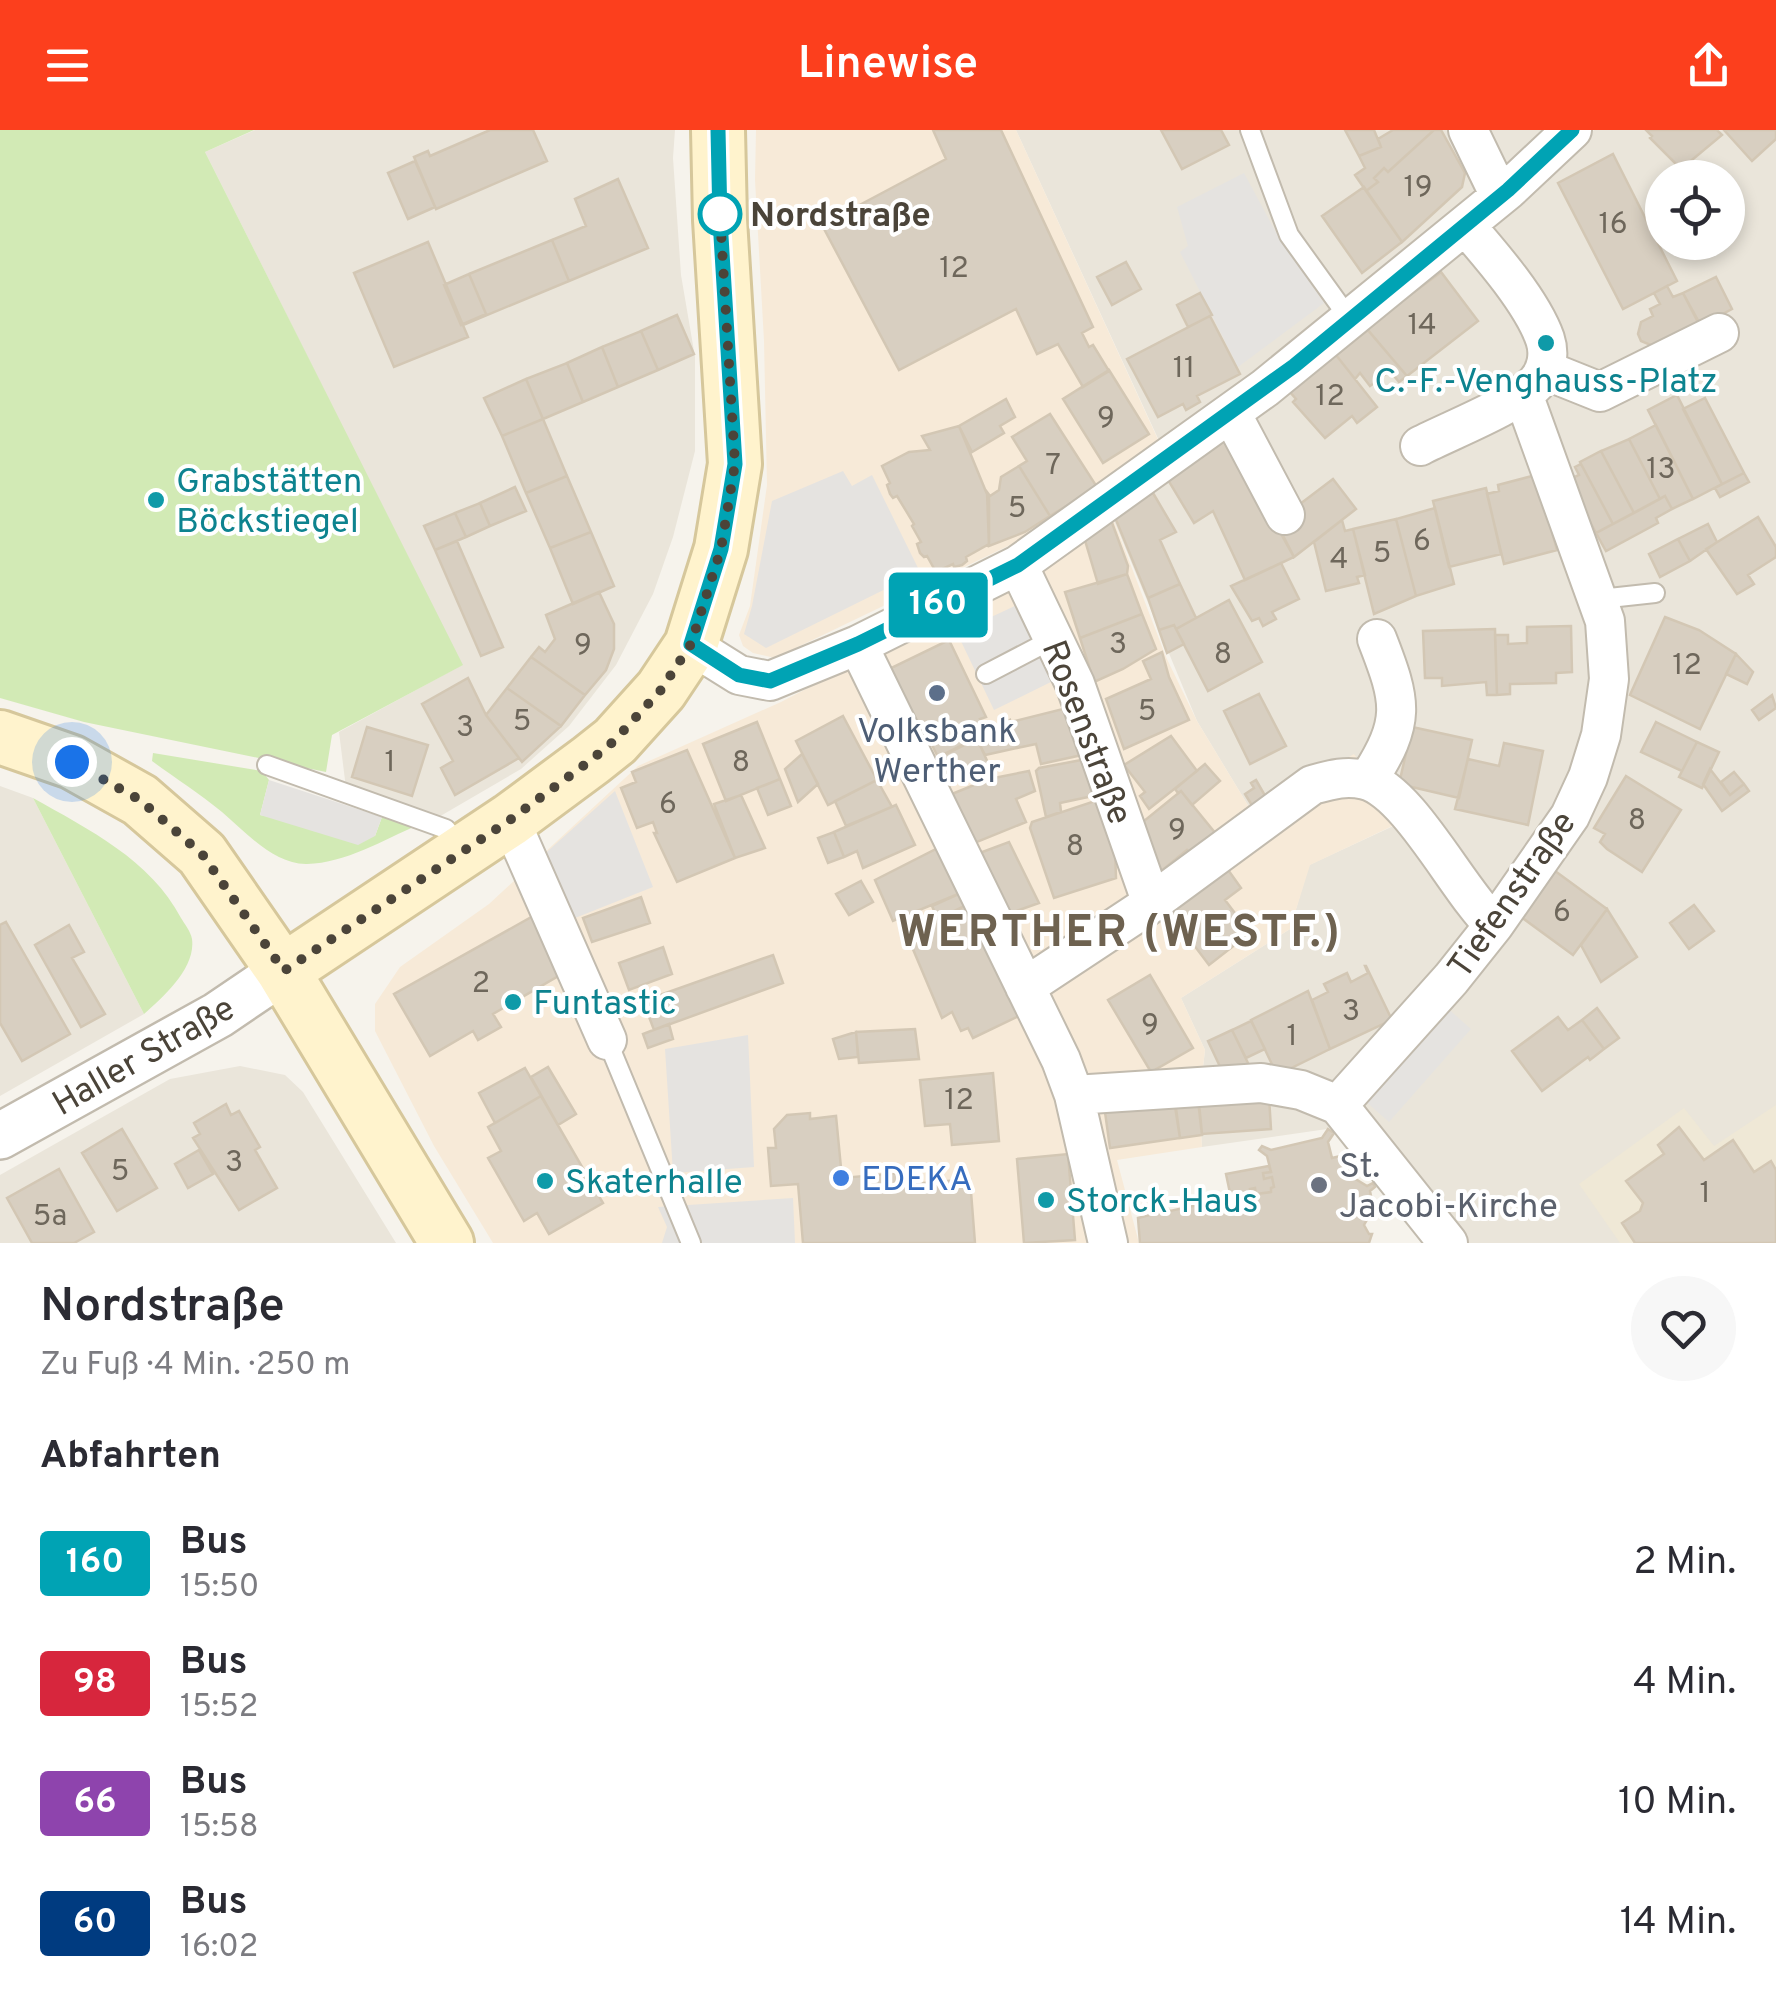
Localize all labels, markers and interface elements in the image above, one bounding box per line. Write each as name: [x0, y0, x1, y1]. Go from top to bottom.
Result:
text: Linewise: [798, 37, 978, 94]
icon: menu: [40, 38, 95, 93]
icon: share: [1681, 38, 1736, 93]
map controls: [1645, 160, 1745, 260]
button: locate: [1645, 160, 1745, 260]
house number: 19: [1403, 170, 1433, 207]
marker: Nordstraße: [699, 193, 741, 235]
place label: Nordstraße: [750, 195, 931, 239]
house number: 16: [1598, 207, 1628, 244]
house number: 12: [939, 251, 969, 288]
house number: 14: [1407, 308, 1437, 345]
marker: C.-F.-Venghauss-Platz: [1535, 332, 1557, 354]
house number: 11: [1173, 351, 1195, 388]
place label: C.-F.-Venghauss-Platz: [1374, 361, 1718, 405]
house number: 12: [1315, 379, 1345, 416]
house number: 9: [1097, 401, 1115, 438]
house number: 7: [1045, 448, 1061, 485]
house number: 13: [1646, 452, 1676, 489]
place label: Grabstätten Böckstiegel: [176, 461, 363, 545]
marker: Grabstätten Böckstiegel: [145, 489, 167, 511]
house number: 5: [1008, 491, 1026, 528]
house number: 6: [1413, 524, 1431, 561]
house number: 5: [1373, 536, 1391, 573]
house number: 4: [1330, 542, 1348, 579]
line badge: 160: [880, 572, 996, 638]
text: 160: [909, 583, 967, 627]
house number: 3: [1109, 627, 1127, 664]
house number: 9: [574, 628, 592, 665]
street label: Rosenstraße: [1030, 635, 1140, 831]
house number: 8: [1214, 637, 1232, 674]
house number: 12: [1672, 648, 1702, 685]
marker: Volksbank Werther: [926, 682, 948, 704]
house number: 5: [1138, 694, 1156, 731]
house number: 5: [513, 704, 531, 741]
house number: 3: [456, 710, 474, 747]
place label: Volksbank Werther: [857, 711, 1017, 795]
your location: [47, 737, 97, 787]
house number: 1: [384, 745, 396, 782]
house number: 8: [732, 745, 750, 782]
house number: 6: [659, 787, 677, 824]
street label: Tiefenstraße: [1440, 803, 1587, 988]
house number: 8: [1628, 803, 1646, 840]
house number: 9: [1168, 813, 1186, 850]
house number: 8: [1066, 829, 1084, 866]
house number: 6: [1553, 895, 1571, 932]
district label: WERTHER (WESTF.): [897, 906, 1343, 963]
house number: 2: [472, 966, 490, 1003]
place label: Funtastic: [533, 983, 677, 1027]
street label: Haller Straße: [46, 988, 243, 1127]
marker: Funtastic: [502, 991, 524, 1013]
house number: 3: [1342, 994, 1360, 1031]
house number: 9: [1141, 1008, 1159, 1045]
house number: 1: [1286, 1019, 1298, 1056]
house number: 12: [944, 1083, 974, 1120]
house number: 3: [225, 1145, 243, 1182]
place label: St. Jacobi-Kirche: [1339, 1146, 1558, 1230]
house number: 5: [111, 1154, 129, 1191]
place label: EDEKA: [861, 1159, 973, 1203]
place label: Skaterhalle: [565, 1162, 743, 1206]
marker: EDEKA: [830, 1167, 852, 1189]
marker: Skaterhalle: [534, 1170, 556, 1192]
marker: St. Jacobi-Kirche: [1308, 1174, 1330, 1196]
house number: 1: [1699, 1176, 1711, 1213]
place label: Storck-Haus: [1066, 1181, 1258, 1225]
marker: Storck-Haus: [1035, 1189, 1057, 1211]
house number: 5a: [33, 1199, 67, 1236]
button: heart: [1631, 1276, 1736, 1381]
text: Nordstraße: [40, 1278, 285, 1338]
text: Zu Fuß · 4 Min. · 250 m: [40, 1346, 350, 1386]
text: Abfahrten: [40, 1433, 221, 1482]
text: Bus: [180, 1519, 247, 1568]
text: 2 Min.: [1633, 1539, 1736, 1588]
text: 160: [66, 1541, 124, 1585]
text: 15:50: [180, 1568, 259, 1608]
text: Bus: [180, 1639, 247, 1688]
text: 4 Min.: [1633, 1659, 1736, 1708]
text: 98: [73, 1661, 117, 1705]
text: 15:52: [180, 1688, 258, 1728]
text: Bus: [180, 1759, 247, 1808]
text: 10 Min.: [1618, 1779, 1736, 1828]
text: 66: [73, 1781, 117, 1825]
text: 15:58: [180, 1808, 258, 1848]
text: Bus: [180, 1879, 247, 1928]
text: 14 Min.: [1620, 1899, 1736, 1948]
text: 60: [73, 1901, 117, 1945]
text: 16:02: [180, 1928, 258, 1968]

